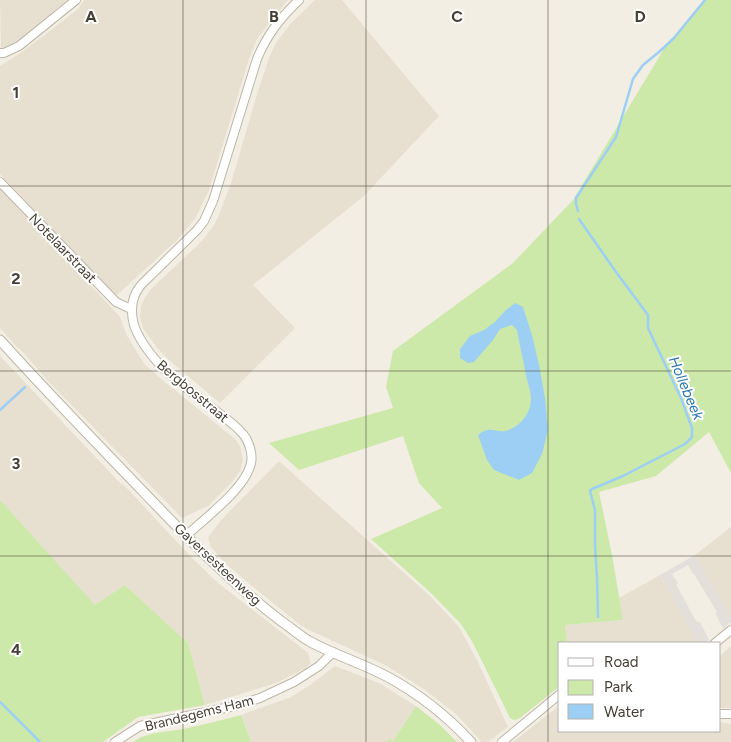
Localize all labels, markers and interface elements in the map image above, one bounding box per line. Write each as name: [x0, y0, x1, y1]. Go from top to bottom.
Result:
text: A: [85, 7, 97, 26]
text: B: [269, 7, 279, 26]
text: C: [451, 7, 463, 26]
text: D: [634, 7, 646, 26]
text: 1: [13, 83, 19, 102]
street label: Notelaarstraat: [25, 210, 100, 287]
text: 2: [11, 269, 21, 288]
water label: Hollebeek: [665, 353, 708, 423]
street label: Bergbosstraat: [153, 357, 232, 426]
text: 3: [12, 454, 21, 473]
street label: Gaversesteenweg: [171, 520, 265, 609]
text: 4: [11, 640, 21, 659]
legend: [558, 642, 721, 732]
text: Road: [604, 653, 639, 671]
text: Park: [604, 678, 633, 696]
street label: Brandegems Ham: [143, 692, 255, 735]
text: Water: [604, 703, 644, 721]

